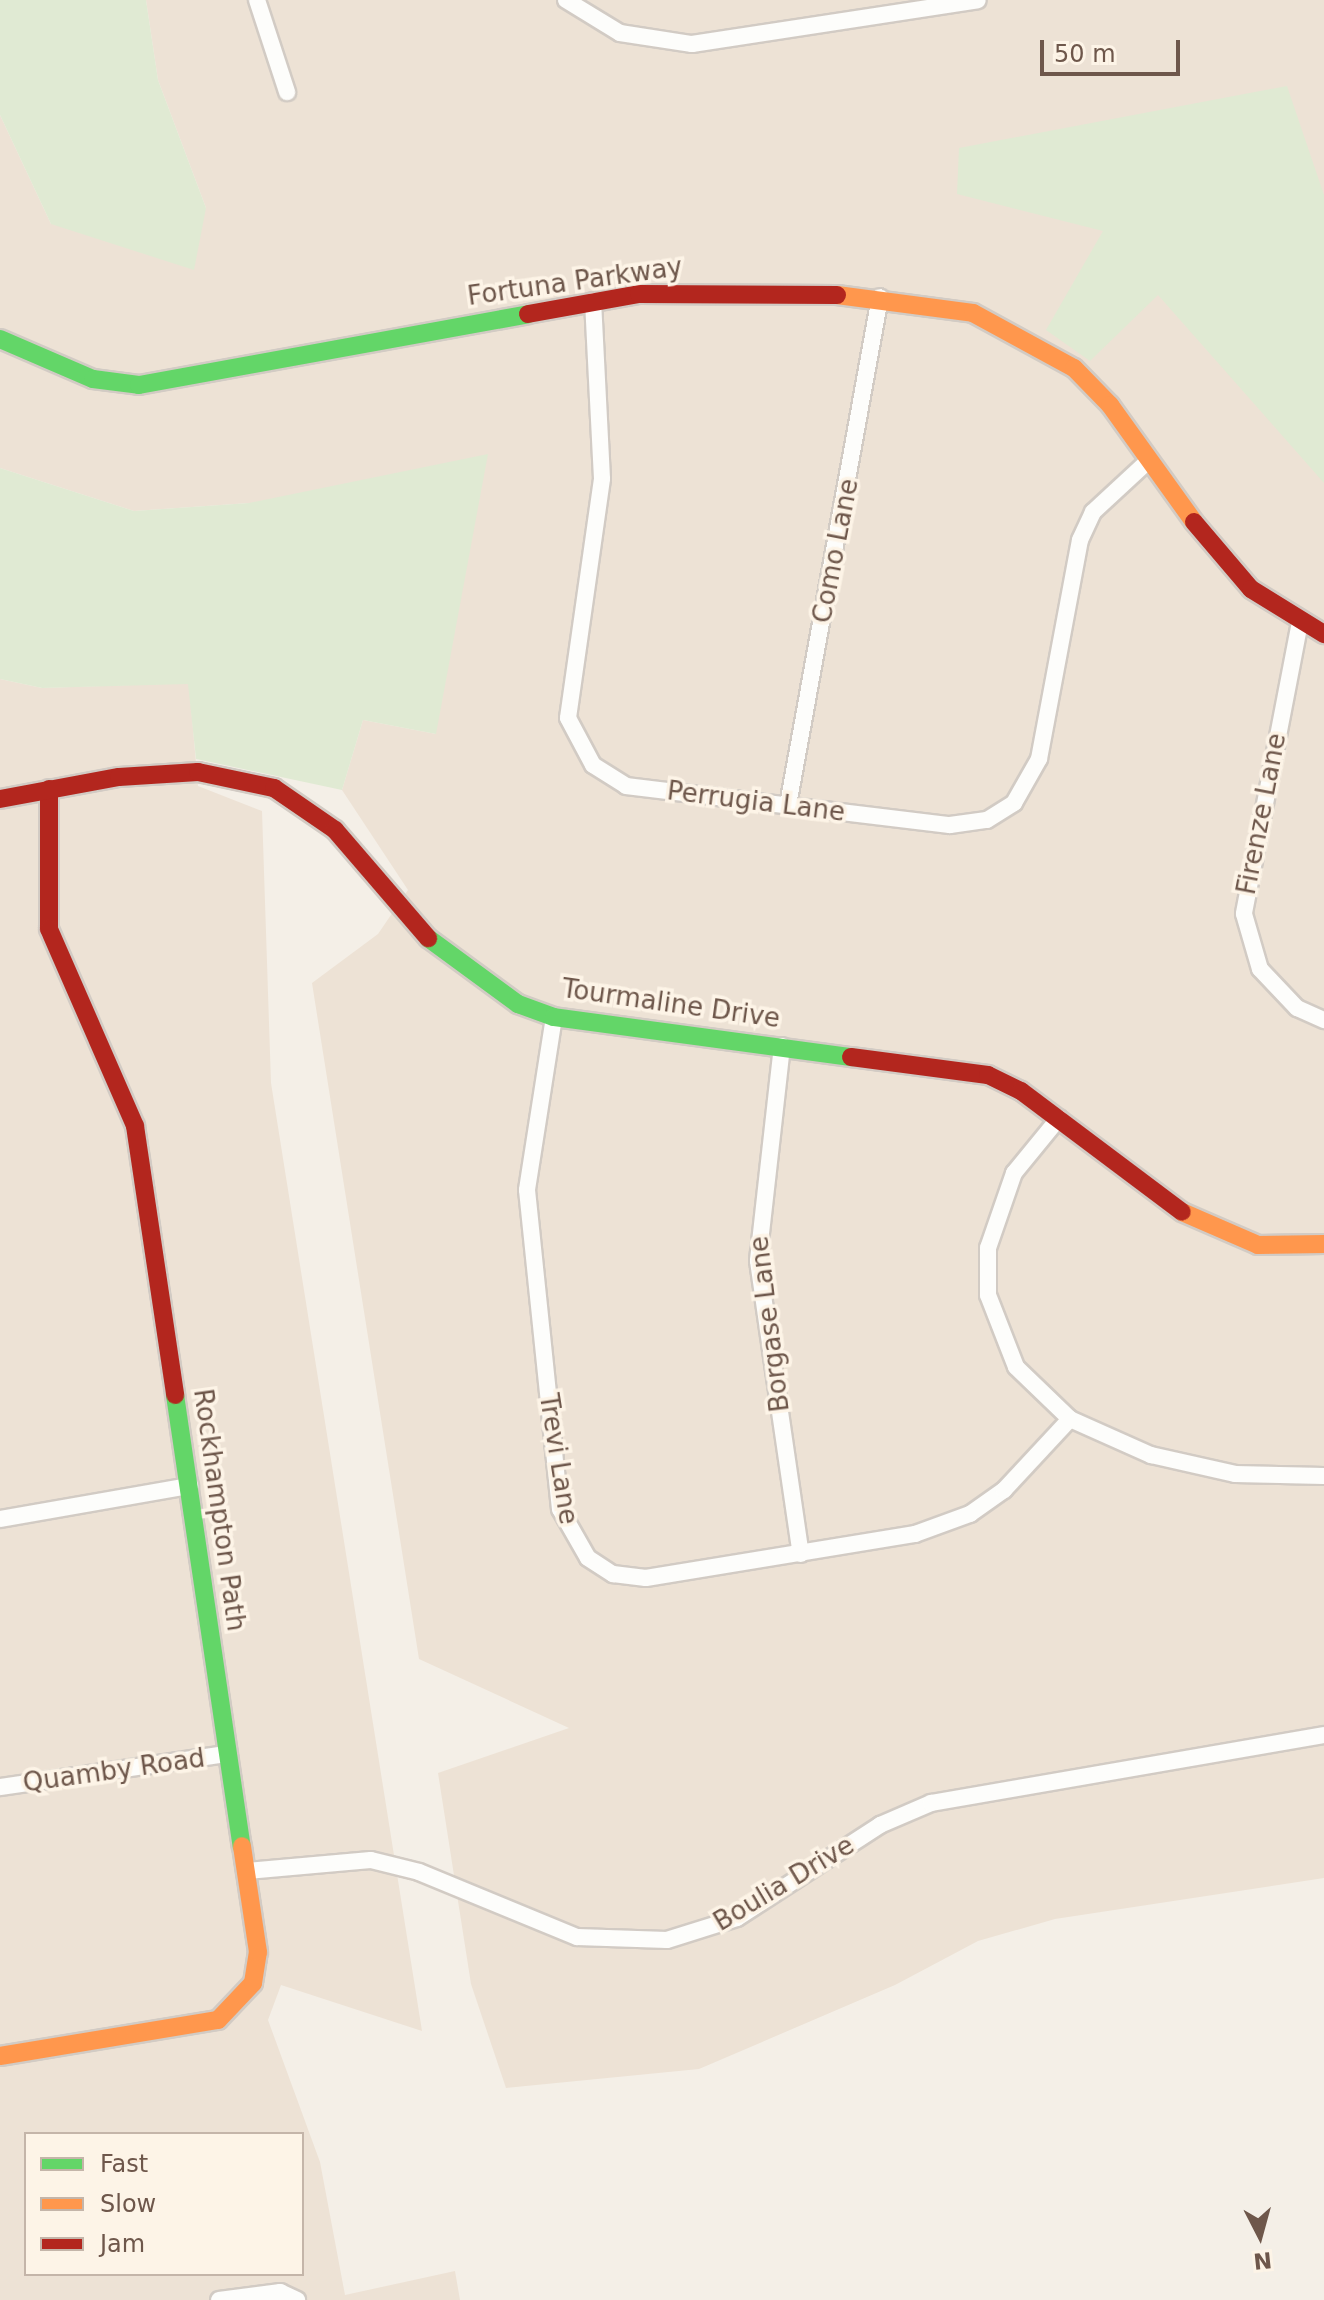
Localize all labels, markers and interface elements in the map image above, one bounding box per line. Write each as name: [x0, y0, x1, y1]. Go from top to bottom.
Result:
scale bar: [1044, 24, 1184, 74]
text: 50 m: [1054, 40, 1116, 68]
street label: Fortuna Parkway: [466, 251, 684, 313]
street label: Como Lane: [807, 476, 865, 626]
street label: Firenze Lane: [1231, 731, 1293, 897]
street label: Perrugia Lane: [665, 776, 847, 828]
street label: Tourmaline Drive: [560, 973, 782, 1035]
street label: Borgase Lane: [744, 1234, 796, 1414]
street label: Rockhampton Path: [187, 1387, 251, 1633]
street label: Trevi Lane: [532, 1391, 584, 1527]
street label: Quamby Road: [21, 1743, 207, 1799]
street label: Boulia Drive: [708, 1830, 860, 1938]
legend: [24, 2132, 304, 2276]
text: Fast: [100, 2150, 148, 2178]
text: Slow: [100, 2190, 156, 2218]
north arrow: [1220, 2196, 1300, 2276]
text: Jam: [100, 2230, 145, 2258]
text: N: [1252, 2247, 1273, 2274]

